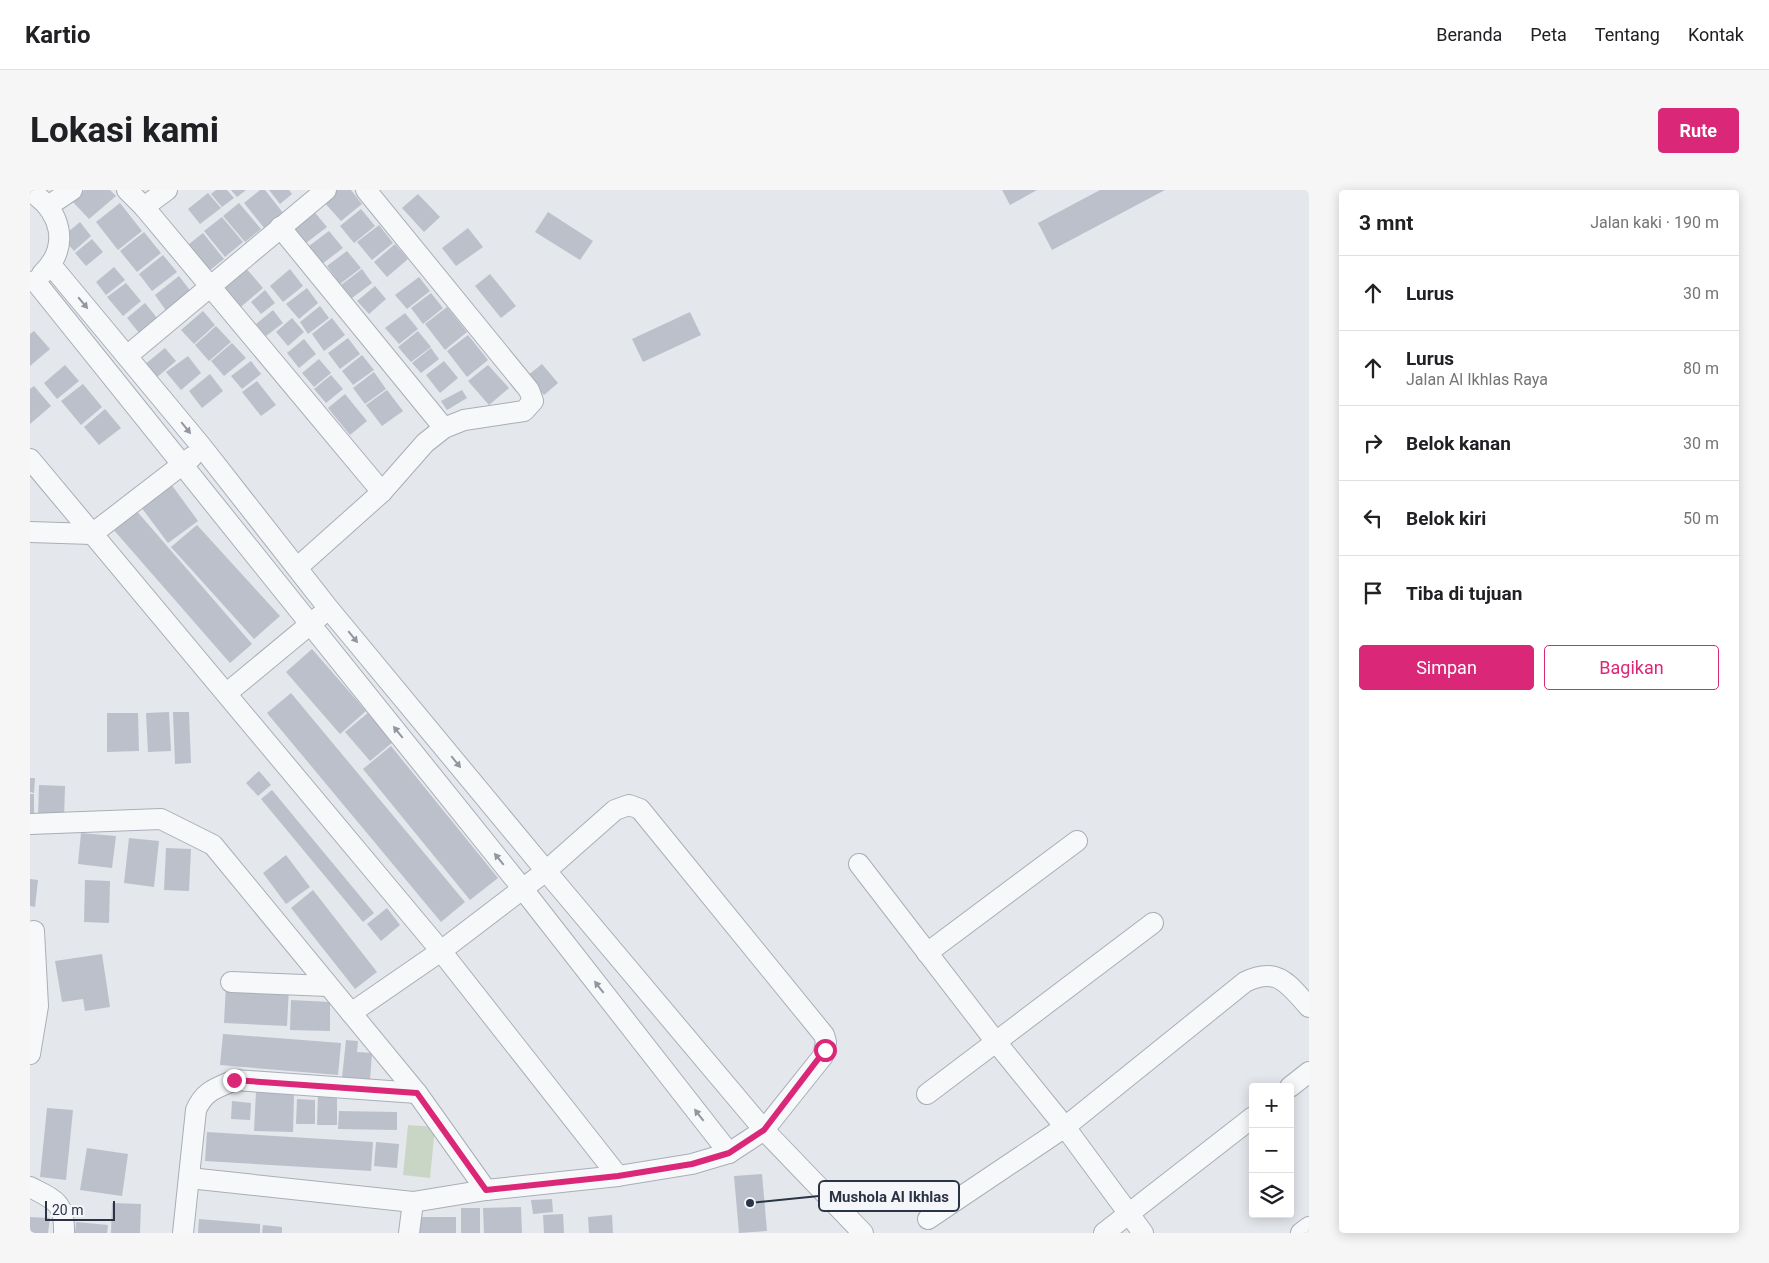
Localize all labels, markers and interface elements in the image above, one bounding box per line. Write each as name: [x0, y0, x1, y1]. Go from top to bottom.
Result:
text: Kartio: [25, 21, 91, 49]
text: Beranda: [1436, 24, 1502, 45]
text: Peta: [1530, 24, 1567, 45]
text: Tentang: [1595, 24, 1660, 45]
text: Kontak: [1688, 24, 1744, 45]
button: Rute: [1658, 108, 1739, 153]
text: Lokasi kami: [30, 110, 219, 151]
text: 3 mnt: [1359, 211, 1413, 235]
text: Jalan kaki · 190 m: [1590, 213, 1719, 232]
icon: ahead: [1359, 279, 1387, 307]
text: Lurus: [1406, 282, 1454, 305]
text: 30 m: [1683, 284, 1719, 303]
one-way arrow: [77, 296, 88, 309]
text: Lurus: [1406, 347, 1454, 370]
icon: ahead: [1359, 354, 1387, 382]
text: 80 m: [1683, 359, 1719, 378]
text: Jalan Al Ikhlas Raya: [1406, 370, 1548, 389]
one-way arrow: [181, 421, 192, 434]
icon: right: [1359, 429, 1387, 457]
text: Belok kanan: [1406, 432, 1511, 455]
text: 30 m: [1683, 434, 1719, 453]
icon: left: [1359, 504, 1387, 532]
text: Belok kiri: [1406, 507, 1486, 530]
text: 50 m: [1683, 509, 1719, 528]
icon: arrive: [1359, 579, 1387, 607]
text: Tiba di tujuan: [1406, 582, 1522, 605]
one-way arrow: [347, 630, 358, 643]
button: Simpan: [1359, 645, 1534, 690]
button: Bagikan: [1544, 645, 1719, 690]
one-way arrow: [392, 726, 403, 739]
one-way arrow: [450, 756, 462, 768]
one-way arrow: [494, 853, 505, 866]
one-way arrow: [594, 981, 605, 994]
route start: [814, 1039, 837, 1062]
route end: [223, 1069, 246, 1092]
map controls: [1249, 1083, 1294, 1218]
button: +: [1249, 1083, 1294, 1128]
one-way arrow: [694, 1109, 705, 1122]
button: −: [1249, 1128, 1294, 1173]
button: layers: [1249, 1173, 1294, 1218]
callout: Mushola Al Ikhlas: [819, 1181, 959, 1211]
text: Mushola Al Ikhlas: [829, 1188, 949, 1206]
scale bar: [45, 1198, 115, 1221]
text: 20 m: [52, 1202, 84, 1218]

